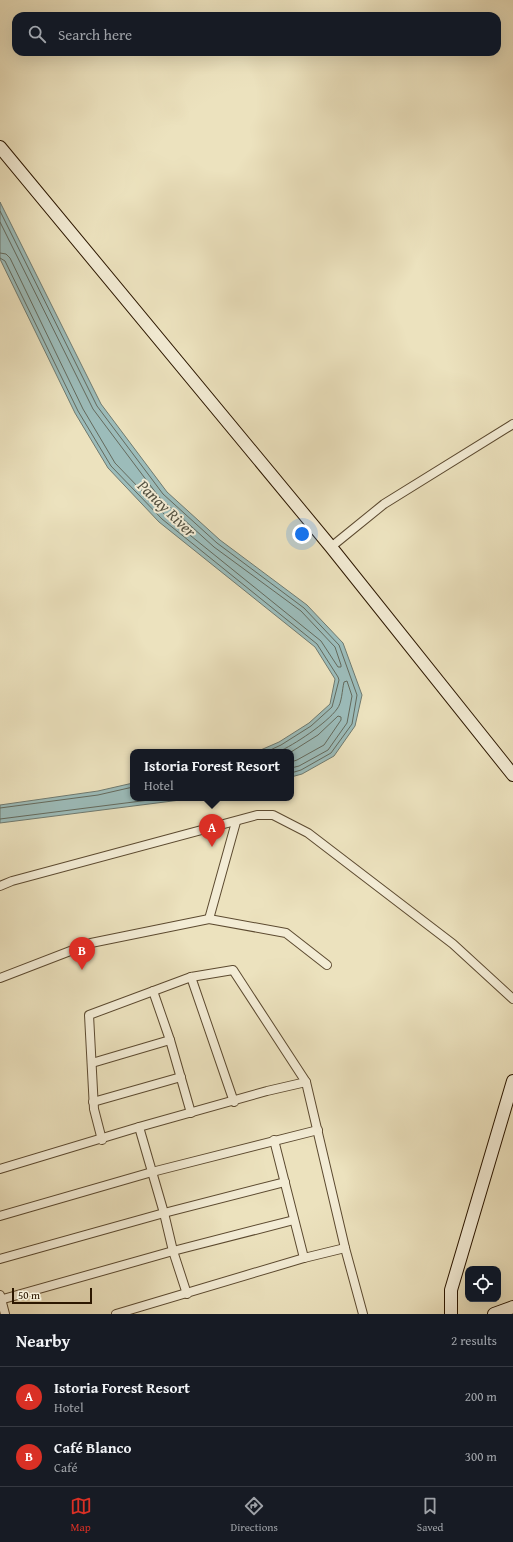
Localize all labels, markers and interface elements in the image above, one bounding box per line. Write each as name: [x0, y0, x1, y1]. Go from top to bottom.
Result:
search box: [12, 12, 501, 56]
icon: search: [26, 23, 48, 45]
text: Search here: [58, 24, 132, 45]
water label: Panay River: [132, 473, 202, 543]
your location: [292, 524, 312, 544]
popup: [130, 749, 294, 801]
text: Istoria Forest Resort: [144, 755, 280, 776]
text: Hotel: [144, 776, 174, 795]
pin: A: [199, 814, 225, 847]
pin: B: [69, 937, 95, 970]
map controls: [465, 1266, 501, 1302]
button: locate: [465, 1266, 501, 1302]
scale bar: [12, 1286, 92, 1305]
text: 50 m: [18, 1287, 40, 1303]
text: Nearby: [16, 1328, 70, 1353]
text: 2 results: [451, 1331, 497, 1350]
text: Istoria Forest Resort: [54, 1377, 190, 1398]
text: A: [25, 1387, 33, 1406]
text: 200 m: [465, 1387, 497, 1406]
text: Hotel: [54, 1398, 84, 1417]
text: Café Blanco: [54, 1437, 131, 1458]
text: B: [25, 1447, 33, 1466]
text: 300 m: [465, 1447, 497, 1466]
text: Café: [54, 1458, 77, 1477]
tab: Map: [70, 1495, 92, 1535]
tab: Directions: [231, 1495, 278, 1535]
tab: Saved: [417, 1495, 443, 1535]

